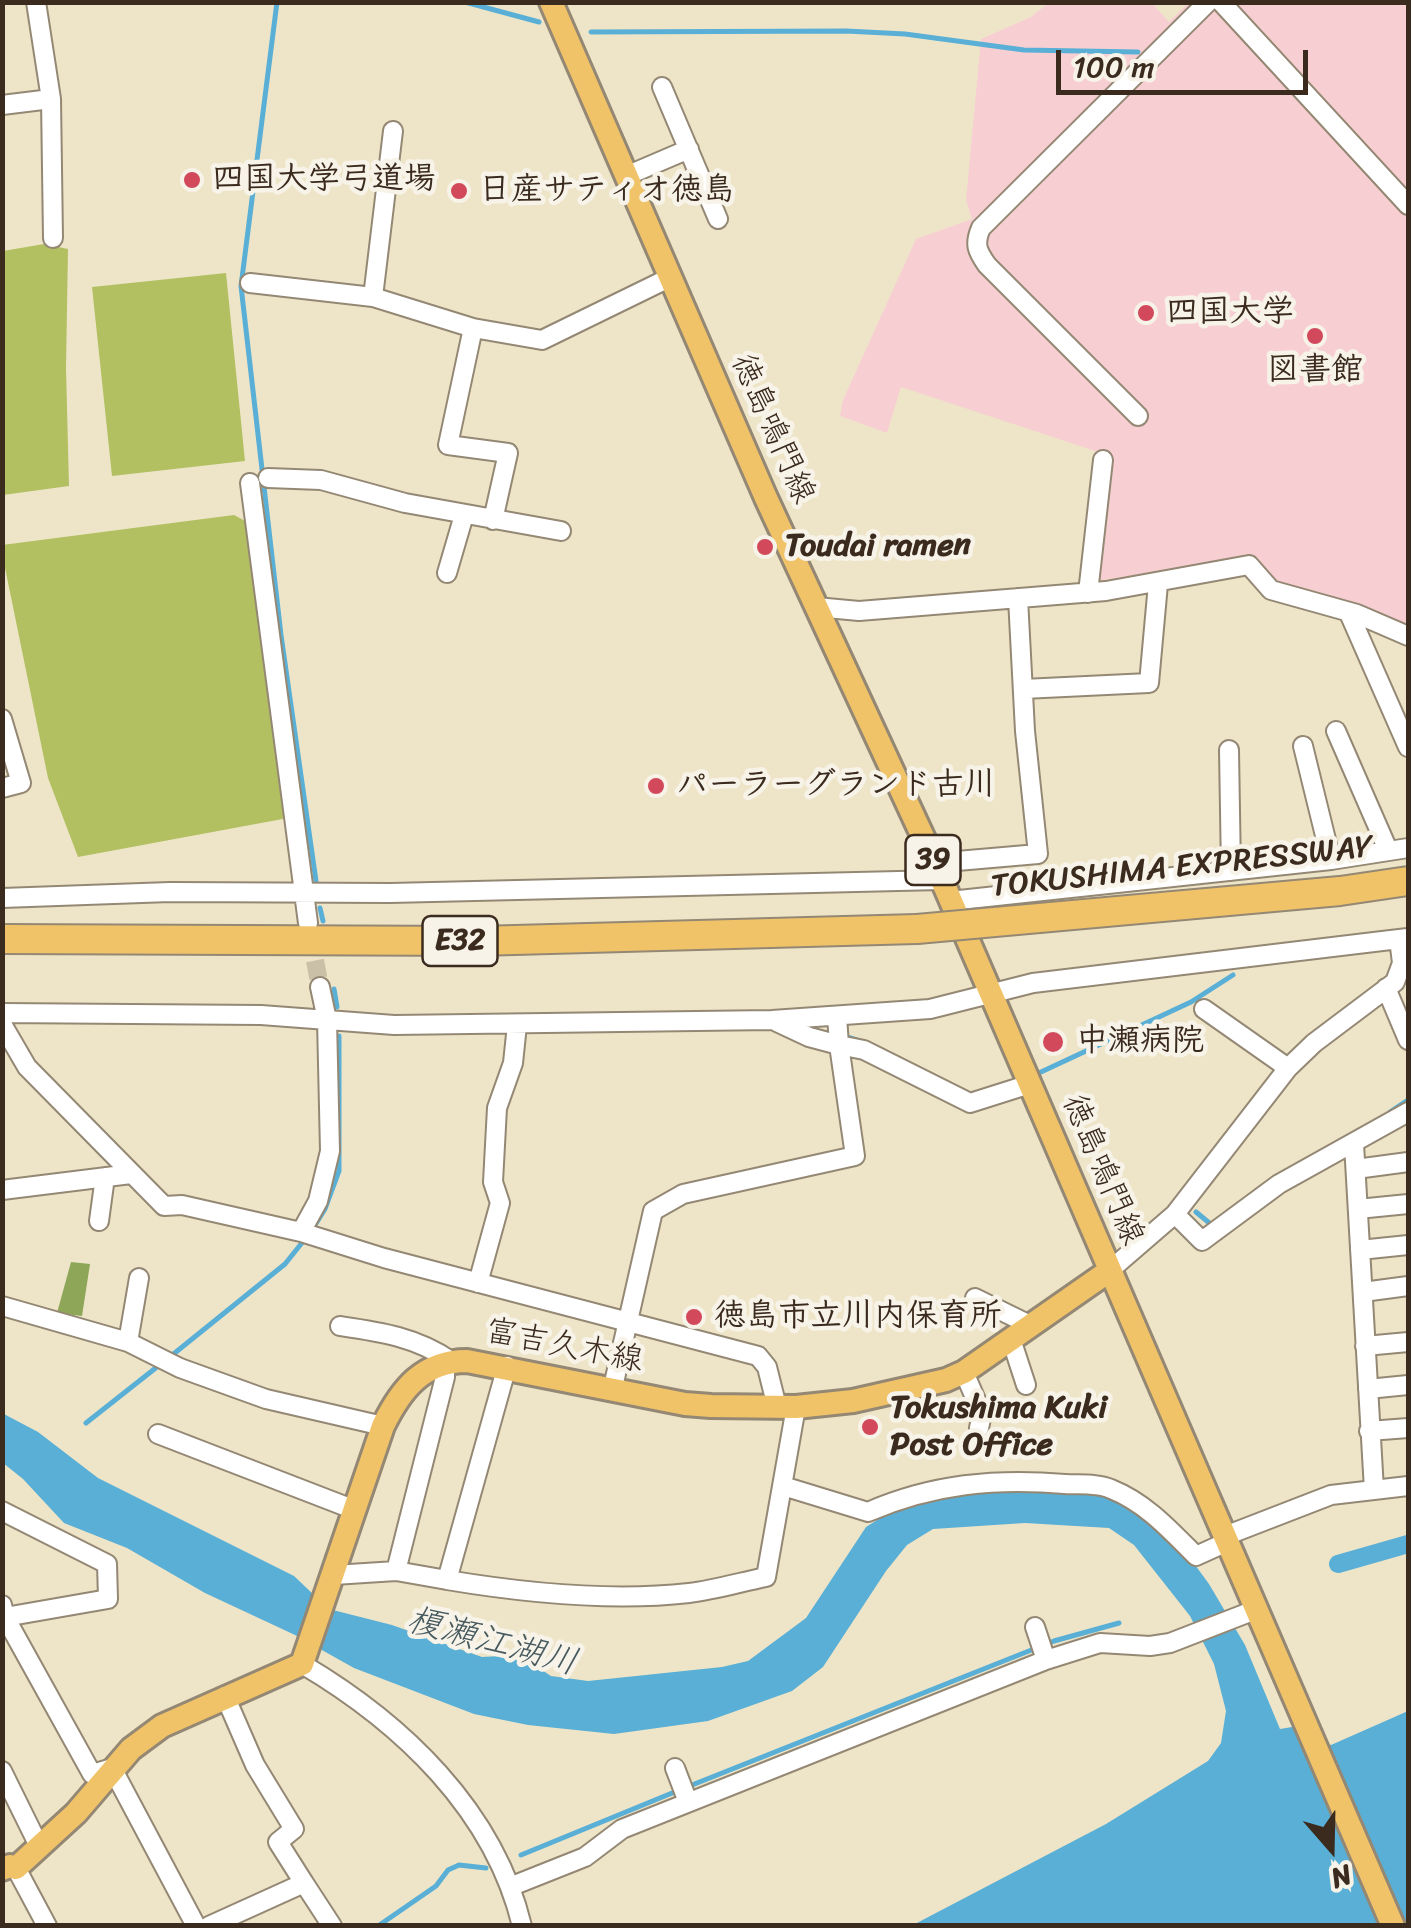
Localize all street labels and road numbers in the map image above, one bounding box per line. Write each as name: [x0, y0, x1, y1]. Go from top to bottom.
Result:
street label: 徳島鳴門線: [722, 348, 822, 510]
street label: TOKUSHIMA EXPRESSWAY: [989, 829, 1375, 907]
road number: 39: [906, 835, 960, 885]
road number: E32: [422, 916, 498, 966]
street label: 徳島鳴門線: [1053, 1089, 1151, 1251]
street label: 富吉久木線: [482, 1313, 646, 1381]

